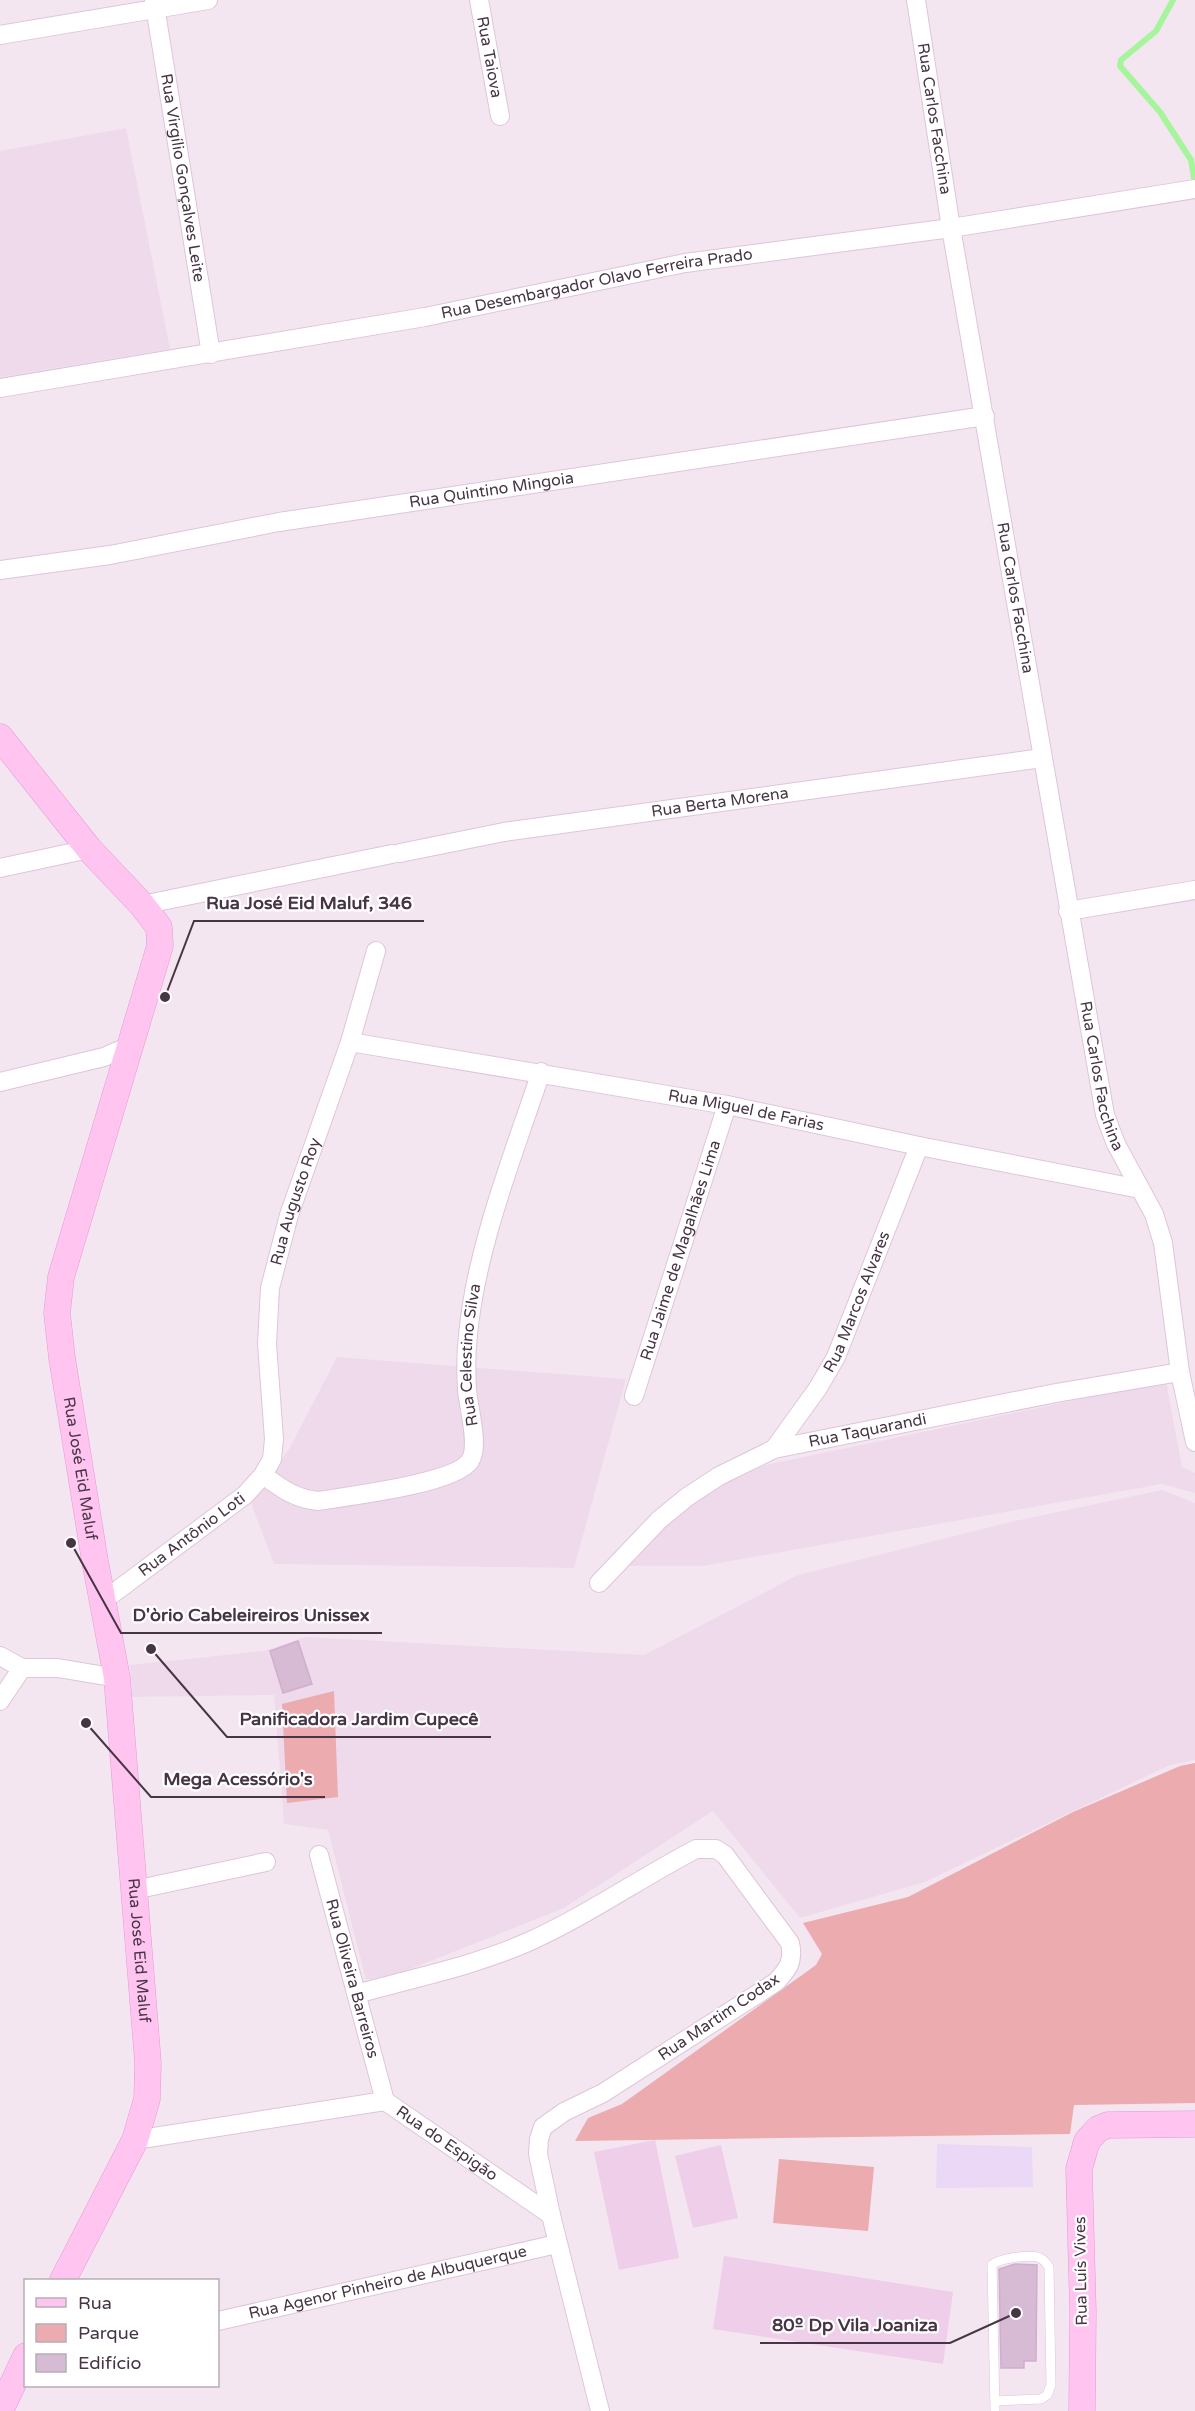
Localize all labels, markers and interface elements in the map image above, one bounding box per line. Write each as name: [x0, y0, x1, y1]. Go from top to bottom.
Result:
street label: Rua Taiova: [472, 15, 507, 100]
street label: Rua Carlos Facchina: [913, 41, 956, 196]
street label: Rua Virgílio Gonçalves Leite: [156, 72, 209, 283]
street label: Rua Desembargador Olavo Ferreira Prado: [439, 244, 754, 323]
street label: Rua Quintino Mingoia: [408, 468, 575, 512]
street label: Rua Carlos Facchina: [992, 521, 1038, 675]
street label: Rua Berta Morena: [650, 783, 790, 822]
callout: Rua José Eid Maluf, 346: [194, 885, 424, 921]
text: Rua José Eid Maluf, 346: [206, 892, 412, 914]
street label: Rua Carlos Facchina: [1075, 999, 1128, 1155]
street label: Rua Miguel de Farias: [667, 1085, 826, 1135]
street label: Rua Augusto Roy: [266, 1135, 326, 1268]
street label: Rua Jaime de Magalhães Lima: [636, 1138, 725, 1363]
street label: Rua Marcos Alvares: [819, 1228, 894, 1376]
street label: Rua Celestino Silva: [456, 1282, 485, 1428]
street label: Rua José Eid Maluf: [58, 1395, 102, 1543]
street label: Rua Taquarandi: [807, 1409, 928, 1452]
street label: Rua Antônio Loti: [135, 1488, 249, 1581]
callout: D'òrio Cabeleireiros Unissex: [121, 1597, 382, 1633]
text: D'òrio Cabeleireiros Unissex: [133, 1604, 370, 1626]
callout: Panificadora Jardim Cupecê: [227, 1701, 491, 1737]
text: Panificadora Jardim Cupecê: [239, 1708, 479, 1730]
callout: Mega Acessório's: [151, 1761, 325, 1797]
text: Mega Acessório's: [163, 1768, 313, 1790]
street label: Rua José Eid Maluf: [123, 1877, 155, 2025]
street label: Rua Oliveira Barreiros: [321, 1897, 383, 2061]
street label: Rua Martim Codax: [654, 1969, 784, 2065]
street label: Rua do Espigão: [392, 2101, 502, 2185]
street label: Rua Luís Vives: [1070, 2216, 1092, 2326]
street label: Rua Agenor Pinheiro de Albuquerque: [247, 2241, 529, 2324]
legend: [24, 2279, 219, 2387]
text: Rua: [78, 2292, 112, 2314]
callout: 80º Dp Vila Joaniza: [760, 2307, 950, 2343]
text: 80º Dp Vila Joaniza: [772, 2314, 938, 2336]
text: Parque: [78, 2322, 139, 2344]
text: Edifício: [78, 2352, 142, 2374]

